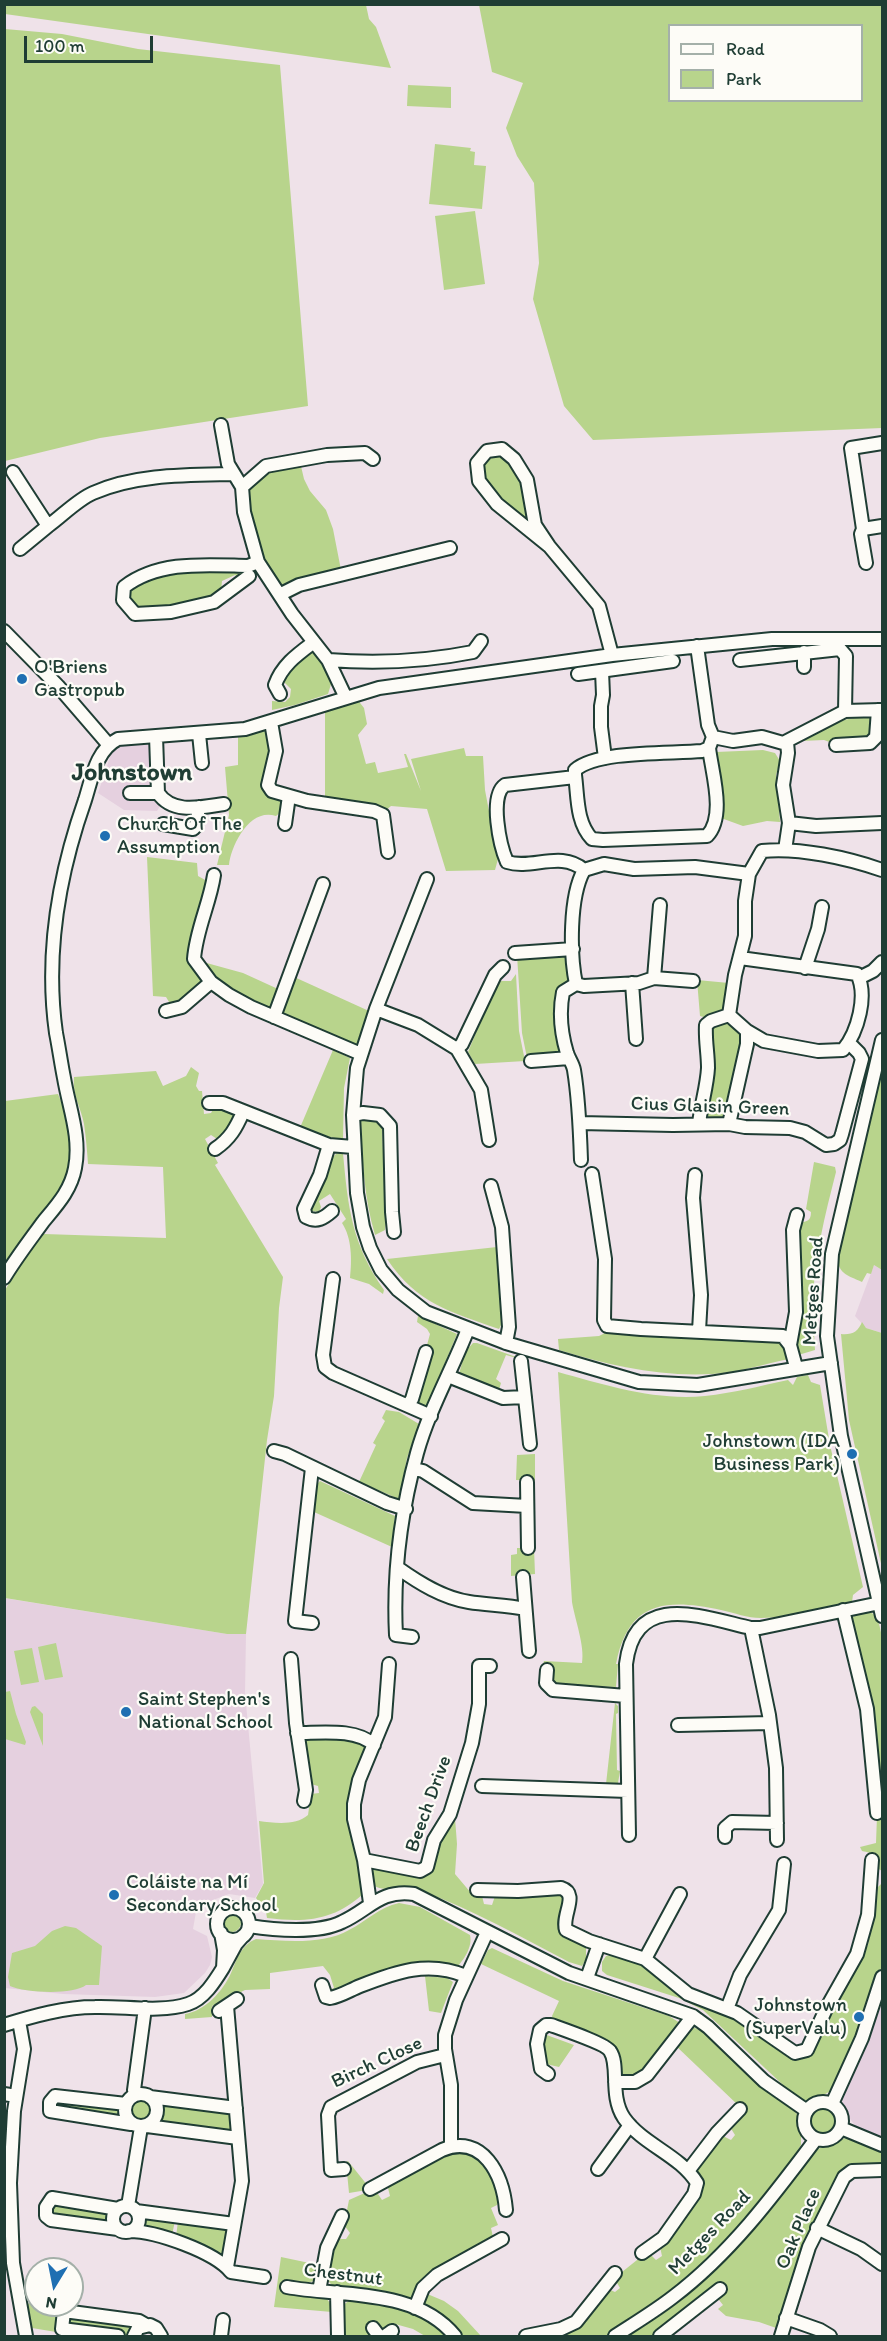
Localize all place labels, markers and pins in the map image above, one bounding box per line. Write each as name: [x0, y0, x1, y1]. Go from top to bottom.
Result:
place label: O'Briens Gastropub: [34, 656, 125, 703]
marker: O'Briens Gastropub: [15, 672, 29, 686]
place label: Church Of The Assumption: [117, 813, 242, 860]
marker: Church Of The Assumption: [98, 829, 112, 843]
place label: Johnstown (IDA Business Park): [703, 1430, 840, 1477]
marker: Johnstown (IDA Business Park): [845, 1447, 859, 1461]
place label: Saint Stephen's National School: [138, 1688, 273, 1735]
marker: Saint Stephen's National School: [119, 1705, 133, 1719]
place label: Coláiste na Mí Secondary School: [126, 1871, 277, 1918]
marker: Coláiste na Mí Secondary School: [107, 1888, 121, 1902]
place label: Johnstown (SuperValu): [745, 1994, 847, 2041]
marker: Johnstown (SuperValu): [852, 2010, 866, 2024]

